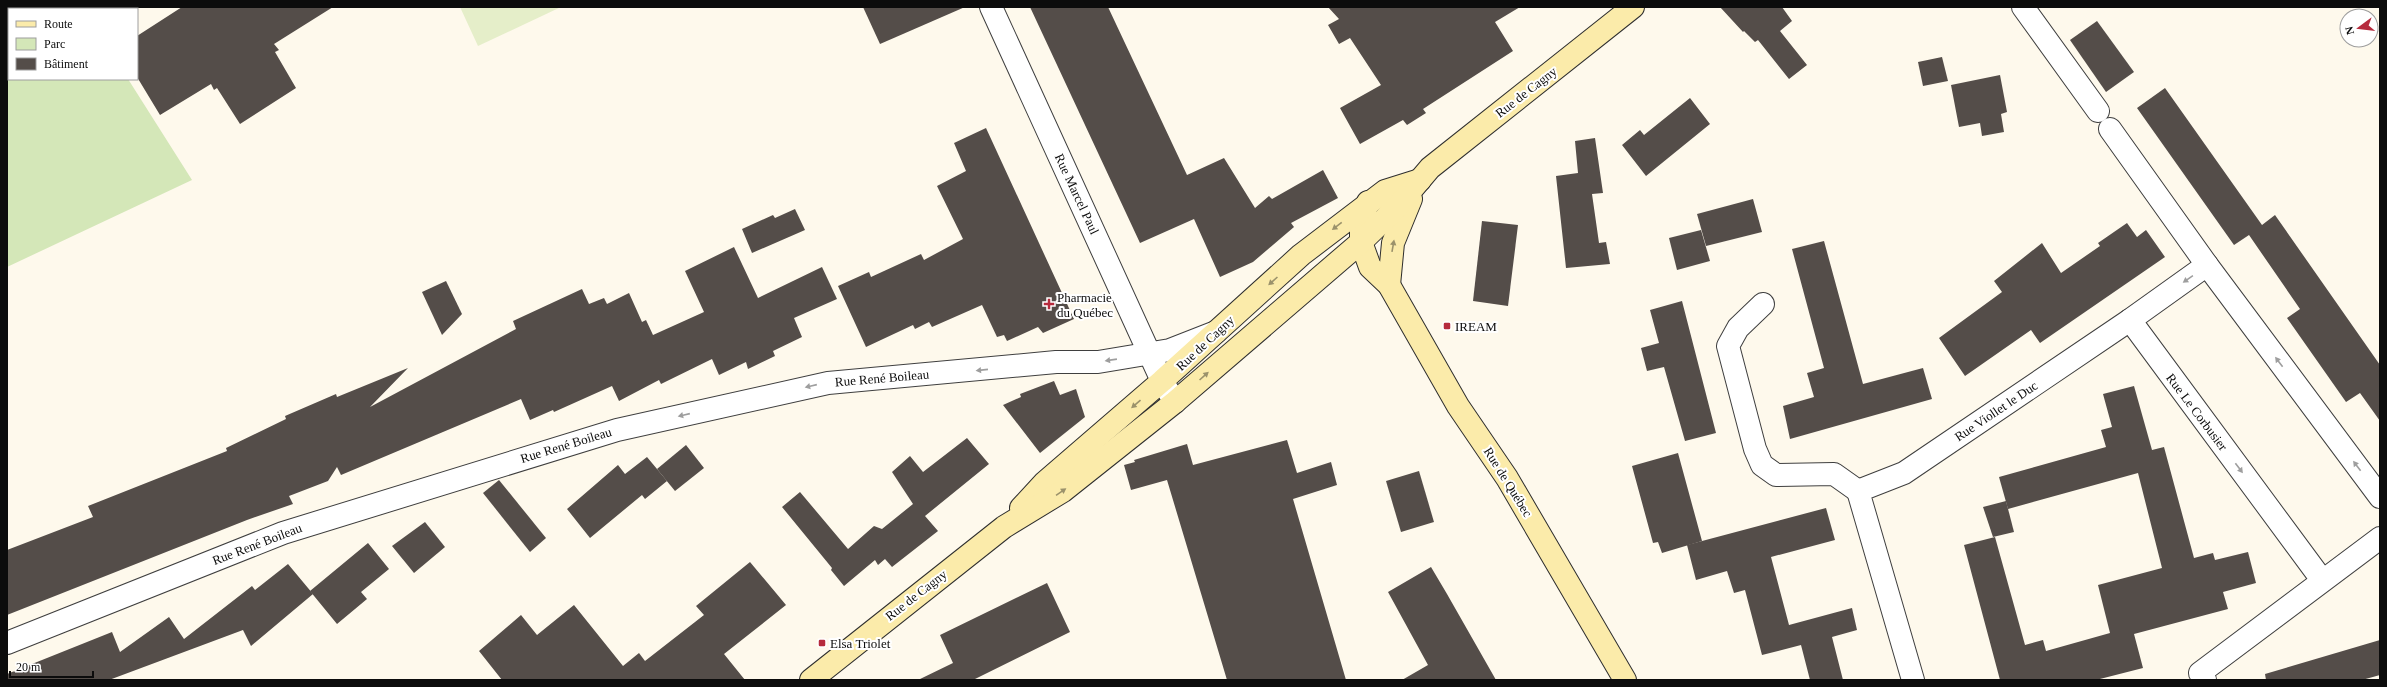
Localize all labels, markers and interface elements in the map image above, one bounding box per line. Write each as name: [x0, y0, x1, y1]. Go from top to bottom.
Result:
legend: [8, 8, 138, 80]
north arrow: [2339, 8, 2379, 48]
text: Route: [44, 17, 73, 31]
text: N: [2343, 25, 2356, 36]
text: Parc: [44, 37, 65, 51]
text: Bâtiment: [44, 57, 89, 71]
street label: Rue de Cagny: [1492, 63, 1560, 121]
street label: Rue Marcel Paul: [1052, 151, 1102, 237]
one-way arrow: [1332, 222, 1343, 231]
one-way arrow: [1390, 240, 1396, 252]
one-way arrow: [2183, 275, 2193, 283]
one-way arrow: [1268, 276, 1277, 285]
place label: Pharmacie du Québec: [1057, 290, 1113, 320]
marker: Pharmacie du Québec: [1044, 299, 1054, 309]
street label: Rue de Cagny: [1173, 312, 1237, 374]
place label: IREAM: [1455, 319, 1497, 334]
marker: IREAM: [1442, 321, 1452, 331]
one-way arrow: [2275, 356, 2283, 367]
one-way arrow: [1105, 357, 1118, 363]
street label: Rue René Boileau: [834, 366, 930, 390]
one-way arrow: [976, 366, 988, 373]
street label: Rue Le Corbusier: [2163, 371, 2231, 454]
one-way arrow: [1199, 372, 1209, 381]
street label: Rue Viollet le Duc: [1952, 378, 2041, 444]
one-way arrow: [805, 384, 817, 390]
one-way arrow: [1132, 399, 1141, 408]
one-way arrow: [678, 412, 690, 418]
street label: Rue René Boileau: [519, 424, 614, 466]
street label: Rue de Québec: [1481, 444, 1536, 520]
one-way arrow: [2353, 461, 2361, 472]
one-way arrow: [2235, 463, 2243, 474]
one-way arrow: [1056, 488, 1066, 496]
street label: Rue René Boileau: [210, 520, 304, 568]
street label: Rue de Cagny: [882, 566, 950, 624]
place label: Elsa Triolet: [830, 636, 891, 651]
marker: Elsa Triolet: [817, 638, 827, 648]
scale bar: [10, 653, 93, 679]
text: 20 m: [16, 660, 41, 674]

